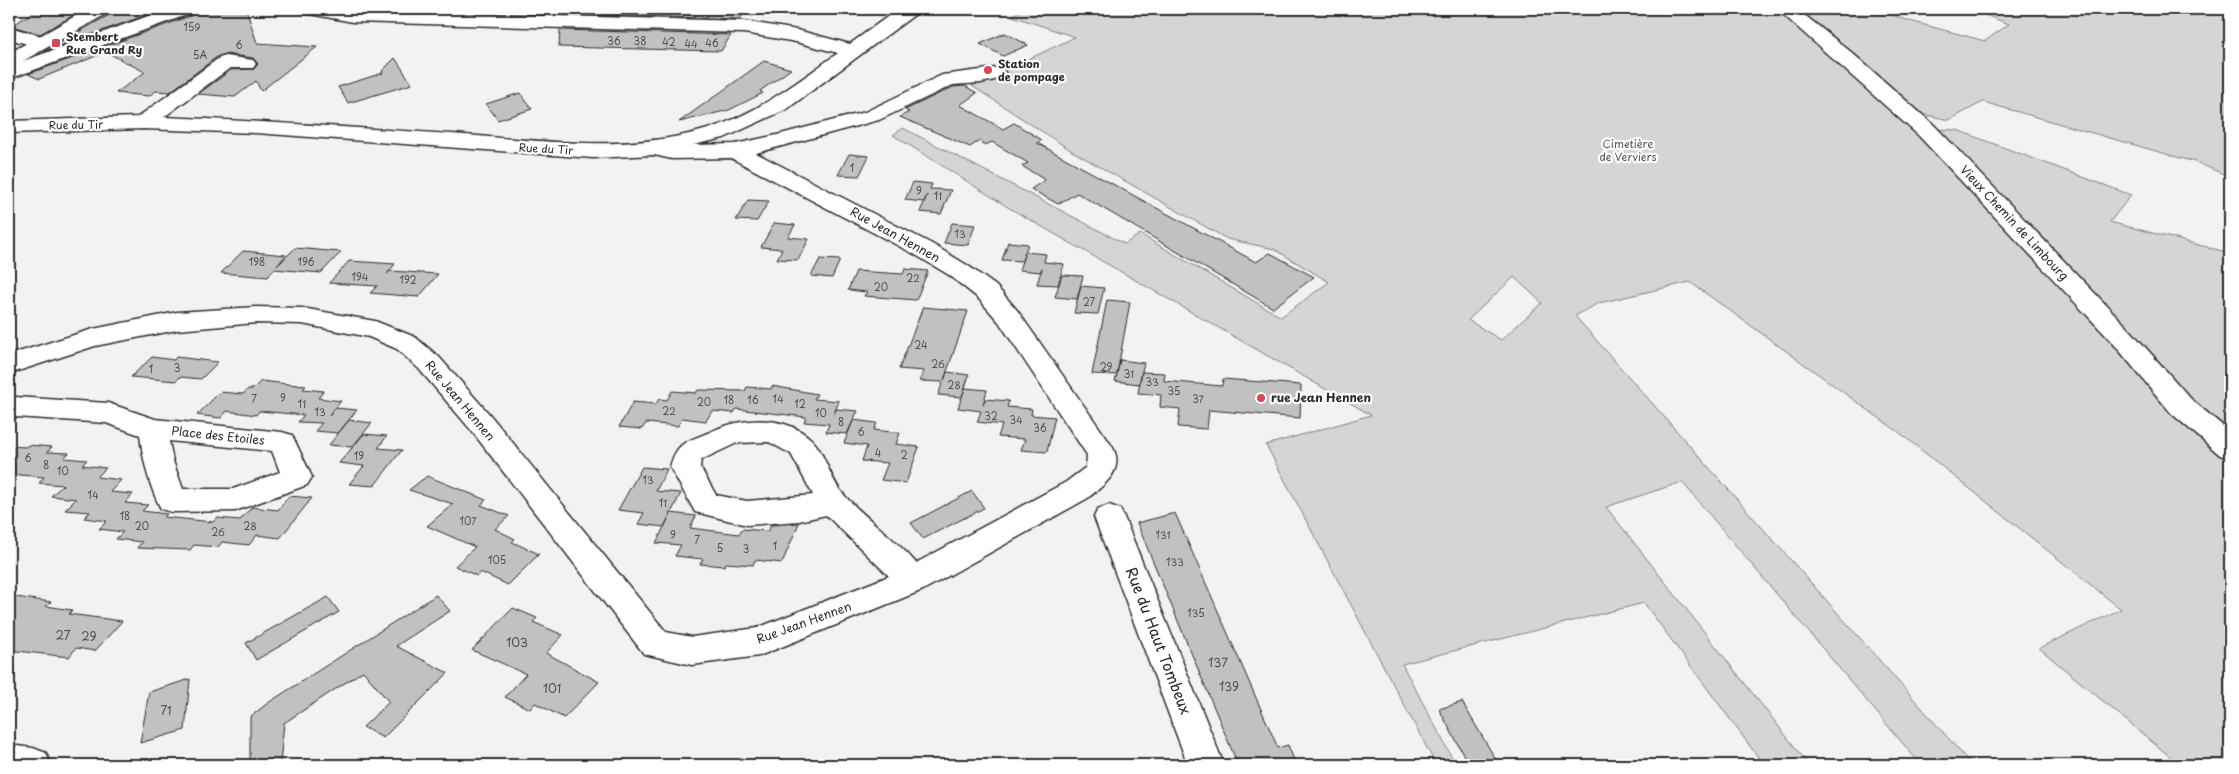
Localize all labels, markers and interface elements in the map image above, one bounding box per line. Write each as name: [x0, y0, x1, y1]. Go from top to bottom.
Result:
house number: 159: [184, 19, 200, 34]
place label: Stembert Rue Grand Ry: [66, 28, 142, 58]
house number: 36: [607, 33, 621, 48]
house number: 38: [634, 33, 646, 48]
house number: 42: [662, 34, 676, 49]
house number: 46: [705, 35, 719, 50]
house number: 44: [684, 36, 698, 51]
marker: Stembert Rue Grand Ry: [50, 37, 62, 49]
house number: 6: [235, 37, 243, 52]
house number: 5A: [193, 47, 207, 62]
place label: Station de pompage: [998, 55, 1065, 85]
marker: Station de pompage: [982, 64, 994, 76]
street label: Rue du Tir: [49, 116, 104, 133]
park label: Cimetière de Verviers: [1600, 135, 1656, 165]
street label: Rue du Tir: [518, 139, 575, 158]
house number: 1: [850, 160, 854, 175]
street label: Vieux Chemin de Limbourg: [1956, 161, 2073, 284]
house number: 9: [916, 183, 922, 198]
house number: 11: [934, 188, 942, 203]
street label: Rue Jean Hennen: [847, 202, 944, 266]
house number: 13: [954, 226, 966, 241]
house number: 198: [249, 254, 265, 269]
house number: 196: [297, 254, 315, 269]
house number: 194: [352, 269, 369, 284]
house number: 22: [906, 270, 920, 285]
house number: 192: [399, 272, 417, 287]
house number: 20: [874, 279, 888, 294]
house number: 27: [1083, 294, 1096, 309]
house number: 24: [914, 337, 928, 352]
street label: Rue Jean Hennen: [422, 356, 500, 444]
house number: 26: [931, 356, 945, 371]
house number: 29: [1100, 359, 1113, 374]
house number: 3: [174, 360, 180, 375]
house number: 1: [149, 361, 153, 376]
house number: 31: [1124, 366, 1134, 381]
house number: 33: [1145, 374, 1159, 389]
house number: 28: [947, 377, 961, 392]
house number: 35: [1168, 383, 1180, 398]
place label: rue Jean Hennen: [1271, 388, 1371, 406]
house number: 9: [280, 390, 286, 405]
house number: 7: [251, 391, 257, 406]
house number: 14: [772, 391, 784, 406]
house number: 37: [1192, 391, 1205, 406]
house number: 18: [724, 392, 734, 407]
house number: 16: [747, 392, 759, 407]
marker: rue Jean Hennen: [1255, 392, 1267, 404]
house number: 20: [697, 394, 711, 409]
house number: 11: [298, 396, 306, 411]
house number: 12: [794, 396, 806, 411]
house number: 22: [662, 403, 676, 418]
house number: 13: [314, 404, 326, 419]
house number: 10: [815, 405, 827, 420]
house number: 32: [984, 408, 998, 423]
house number: 34: [1009, 412, 1023, 427]
house number: 8: [838, 414, 844, 429]
house number: 36: [1033, 420, 1047, 435]
street label: Place des Etoiles: [171, 421, 266, 449]
house number: 6: [857, 424, 865, 439]
house number: 4: [875, 445, 882, 460]
house number: 2: [900, 447, 908, 462]
house number: 19: [354, 448, 364, 463]
house number: 6: [24, 450, 32, 465]
house number: 8: [43, 457, 49, 472]
house number: 10: [57, 463, 69, 478]
house number: 13: [642, 472, 654, 487]
house number: 14: [87, 487, 99, 502]
house number: 11: [659, 495, 667, 510]
house number: 18: [120, 508, 130, 523]
house number: 107: [459, 513, 477, 528]
house number: 20: [135, 518, 149, 533]
house number: 28: [243, 518, 257, 533]
house number: 26: [211, 524, 225, 539]
house number: 9: [670, 527, 676, 542]
house number: 131: [1156, 527, 1171, 542]
house number: 7: [694, 532, 700, 547]
house number: 1: [773, 538, 777, 553]
house number: 5: [717, 540, 723, 555]
house number: 3: [743, 541, 749, 556]
house number: 105: [488, 552, 506, 567]
house number: 133: [1166, 554, 1184, 569]
street label: Rue du Haut Tombeux: [1121, 563, 1198, 718]
street label: Rue Jean Hennen: [754, 597, 854, 648]
house number: 135: [1187, 605, 1205, 620]
house number: 27: [56, 626, 71, 644]
house number: 29: [81, 627, 97, 645]
house number: 103: [506, 633, 528, 651]
house number: 137: [1208, 653, 1228, 671]
house number: 139: [1219, 677, 1239, 695]
house number: 101: [543, 679, 561, 697]
house number: 71: [160, 701, 172, 719]

